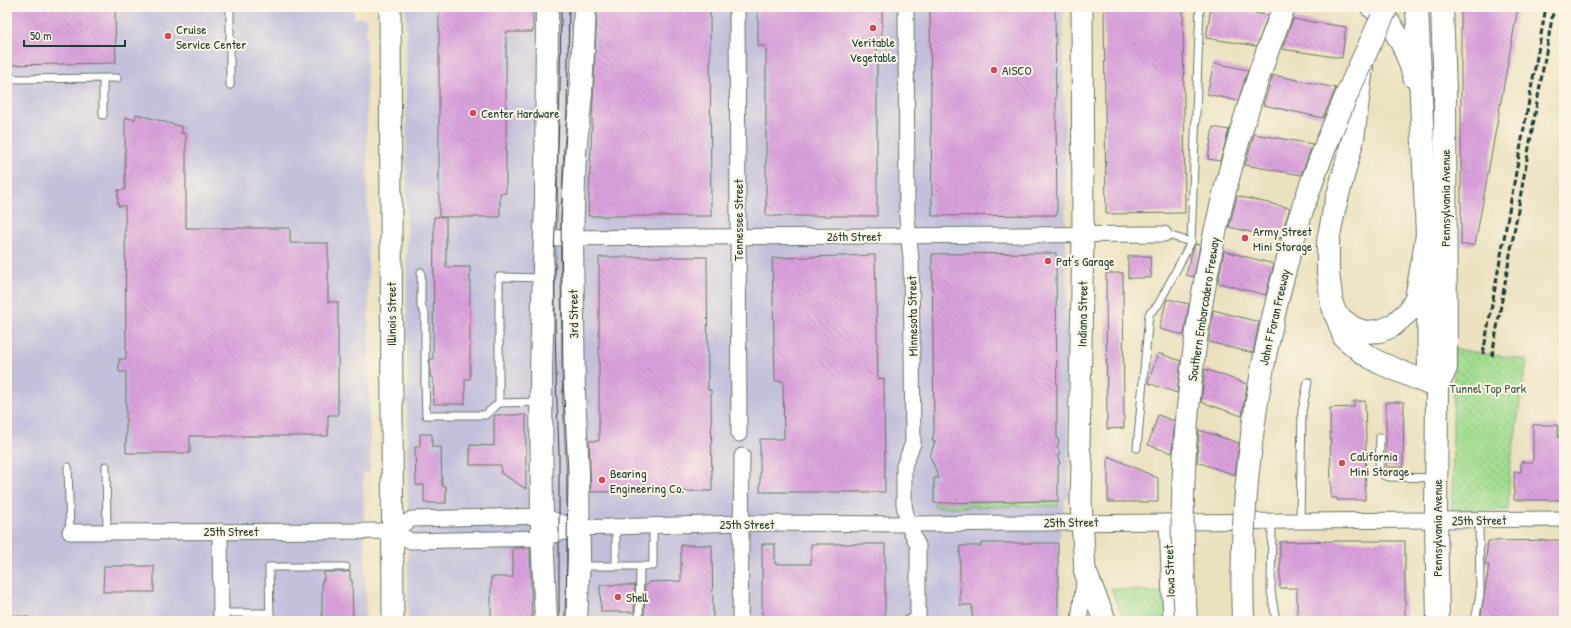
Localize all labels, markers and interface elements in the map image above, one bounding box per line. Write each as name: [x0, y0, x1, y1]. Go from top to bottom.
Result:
place label: Cruise Service Center: [176, 20, 246, 53]
scale bar: [24, 22, 125, 48]
marker: Veritable Vegetable: [868, 23, 878, 33]
text: 50 m: [30, 27, 51, 44]
marker: Cruise Service Center: [163, 31, 173, 41]
place label: Veritable Vegetable: [850, 33, 897, 66]
place label: AISCO: [1002, 61, 1032, 79]
marker: AISCO: [989, 65, 999, 75]
place label: Center Hardware: [481, 104, 559, 122]
marker: Center Hardware: [468, 108, 478, 118]
street label: Pennsylvania Avenue: [1436, 149, 1454, 247]
street label: Tennessee Street: [729, 179, 747, 261]
place label: Army Street Mini Storage: [1253, 222, 1312, 255]
street label: 26th Street: [827, 227, 882, 245]
marker: Army Street Mini Storage: [1240, 233, 1250, 243]
street label: Southern Embarcadero Freeway: [1183, 235, 1223, 382]
place label: Pat's Garage: [1056, 252, 1114, 270]
marker: Pat's Garage: [1043, 256, 1053, 266]
street label: John F Foran Freeway: [1254, 267, 1294, 367]
street label: Minnesota Street: [902, 275, 922, 356]
street label: Indiana Street: [1072, 280, 1092, 347]
street label: Illinois Street: [382, 282, 400, 346]
street label: 3rd Street: [564, 289, 582, 339]
park label: Tunnel Top Park: [1450, 379, 1527, 397]
place label: California Mini Storage: [1350, 447, 1409, 480]
marker: California Mini Storage: [1337, 458, 1347, 468]
place label: Bearing Engineering Co.: [610, 464, 684, 497]
marker: Bearing Engineering Co.: [597, 475, 607, 485]
street label: Pennsylvania Avenue: [1428, 479, 1446, 577]
street label: 25th Street: [1451, 511, 1507, 529]
street label: 25th Street: [1043, 513, 1099, 531]
street label: 25th Street: [720, 515, 775, 533]
street label: 25th Street: [204, 522, 259, 540]
street label: Iowa Street: [1159, 544, 1179, 598]
place label: Shell: [626, 588, 649, 606]
marker: Shell: [613, 592, 623, 602]

